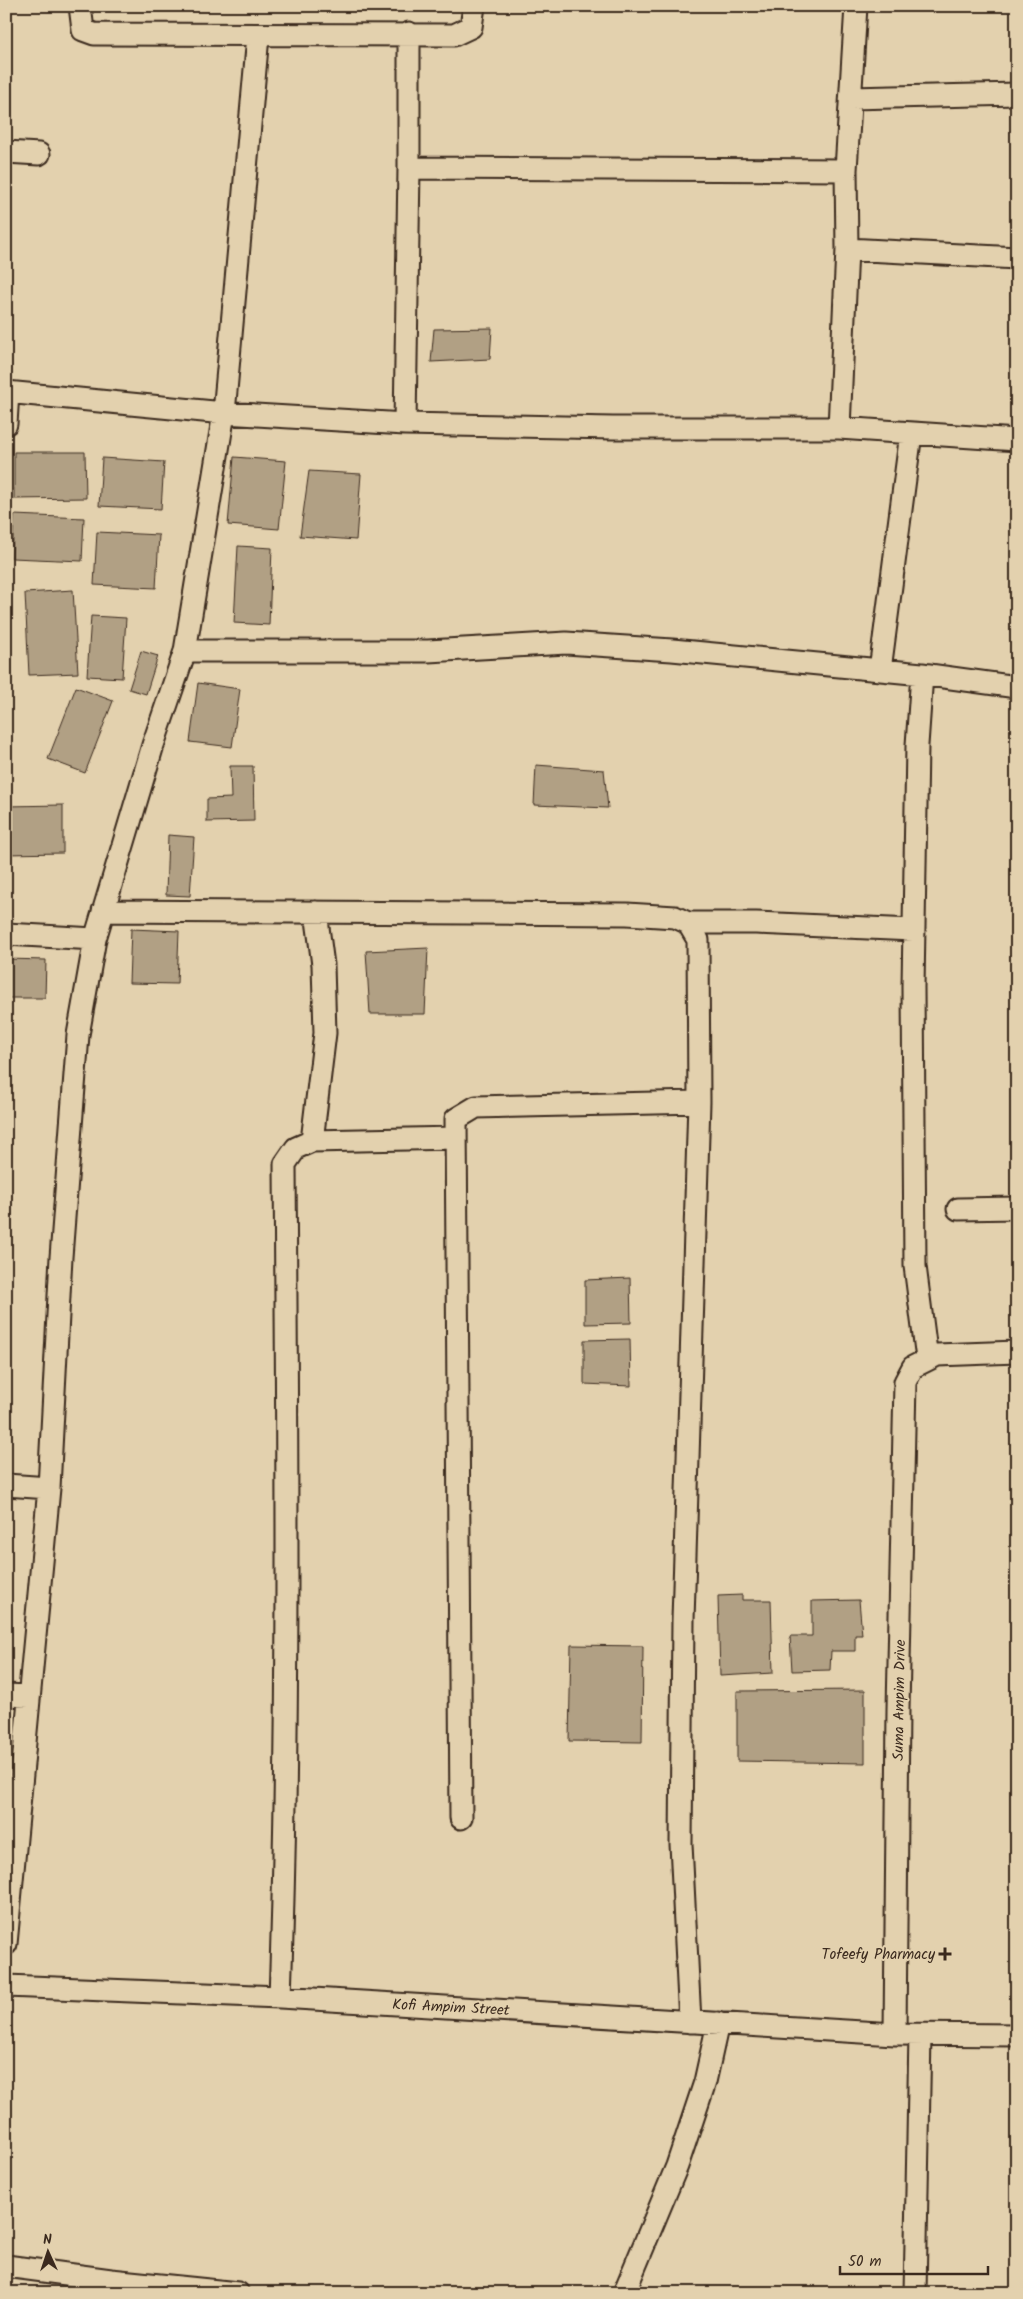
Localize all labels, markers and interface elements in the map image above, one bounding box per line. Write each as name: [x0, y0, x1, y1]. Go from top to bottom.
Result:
street label: Suma Ampim Drive: [887, 1639, 913, 1761]
place label: Tofeefy Pharmacy: [821, 1943, 936, 1967]
marker: Tofeefy Pharmacy: [939, 1948, 951, 1960]
street label: Kofi Ampim Street: [392, 1993, 510, 2023]
north arrow: [22, 2226, 72, 2276]
text: N: [42, 2229, 53, 2251]
scale bar: [840, 2244, 988, 2276]
text: 50 m: [848, 2250, 882, 2274]

